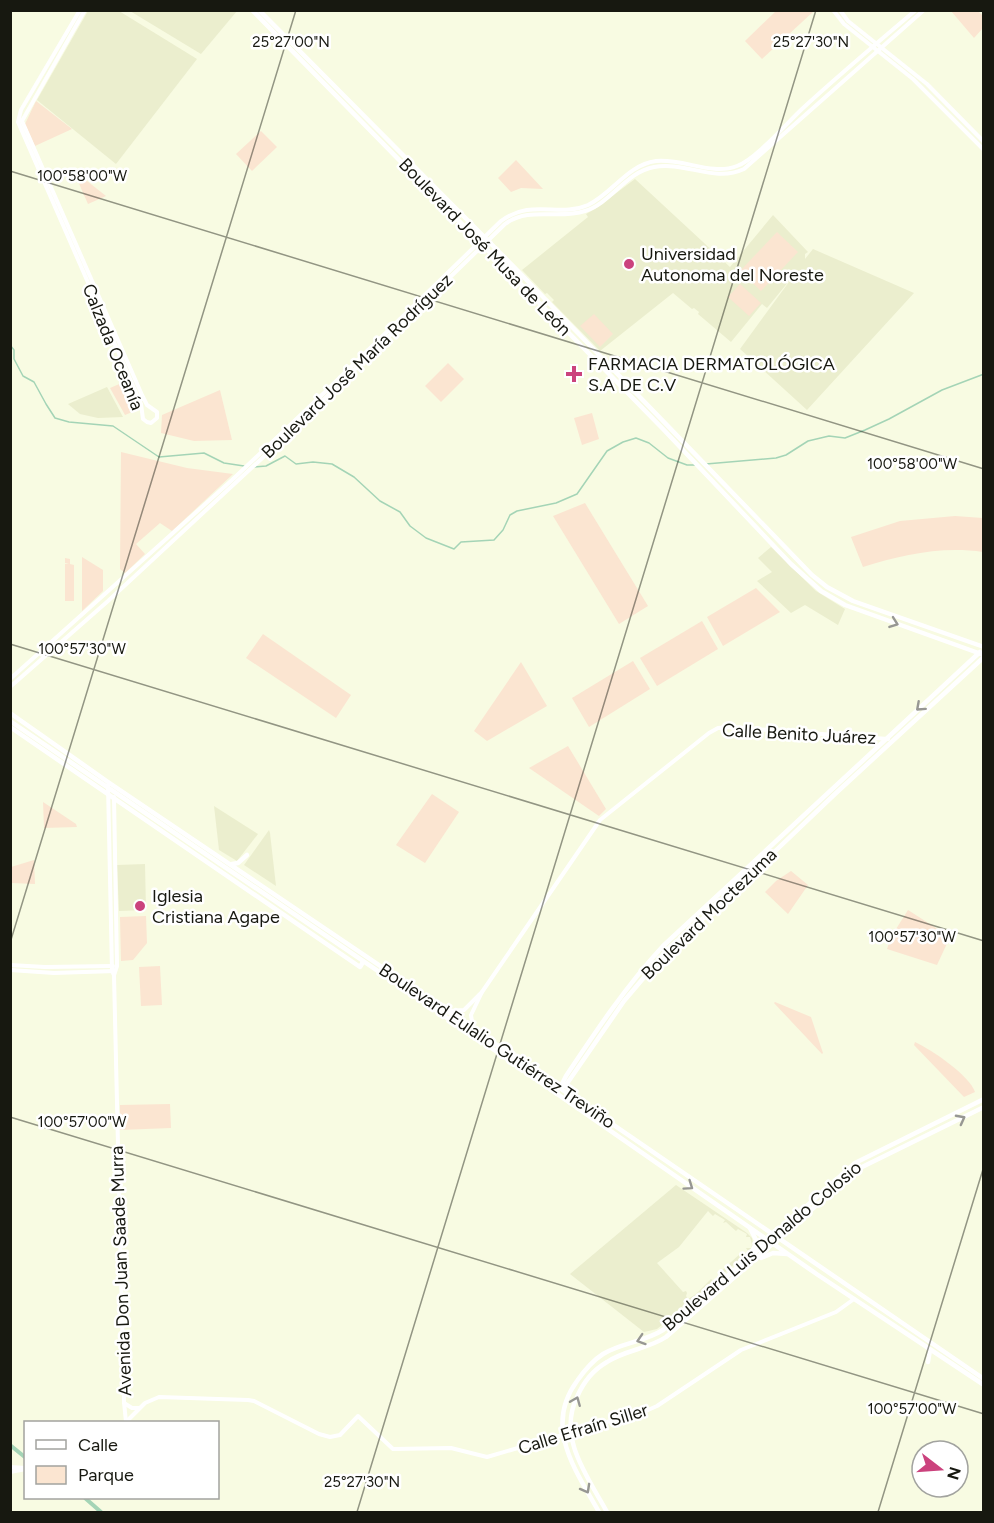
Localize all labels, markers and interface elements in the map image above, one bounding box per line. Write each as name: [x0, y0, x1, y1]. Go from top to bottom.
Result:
text: 25°27'00"N: [252, 33, 330, 51]
text: 25°27'30"N: [773, 33, 849, 51]
street label: Boulevard José Musa de León: [394, 154, 576, 340]
text: 100°58'00"W: [37, 167, 128, 185]
place label: Universidad Autonoma del Noreste: [641, 243, 824, 286]
marker: Universidad Autonoma del Noreste: [622, 257, 636, 271]
street label: Boulevard José María Rodríguez: [257, 269, 457, 463]
street label: Calzada Oceanía: [78, 281, 148, 413]
place label: FARMACIA DERMATOLÓGICA S.A DE C.V: [588, 353, 835, 396]
marker: FARMACIA DERMATOLÓGICA S.A DE C.V: [565, 365, 583, 383]
text: 100°58'00"W: [867, 455, 958, 473]
one-way arrow: [888, 616, 899, 629]
text: 100°57'30"W: [38, 640, 126, 658]
one-way arrow: [916, 700, 927, 711]
street label: Calle Benito Juárez: [721, 719, 877, 749]
street label: Boulevard Moctezuma: [637, 844, 781, 984]
place label: Iglesia Cristiana Agape: [152, 885, 280, 928]
marker: Iglesia Cristiana Agape: [133, 899, 147, 913]
text: 100°57'30"W: [868, 928, 956, 946]
street label: Boulevard Eulalio Gutiérrez Treviño: [375, 959, 619, 1133]
text: 100°57'00"W: [37, 1113, 127, 1131]
one-way arrow: [954, 1115, 965, 1126]
street label: Avenida Don Juan Saade Murra: [106, 1145, 136, 1397]
street label: Boulevard Luis Donaldo Colosio: [658, 1156, 866, 1336]
one-way arrow: [682, 1179, 693, 1190]
one-way arrow: [636, 1333, 647, 1346]
one-way arrow: [568, 1396, 581, 1406]
street label: Calle Efraín Siller: [515, 1399, 651, 1459]
text: 100°57'00"W: [867, 1400, 957, 1418]
legend: [24, 1421, 219, 1499]
text: Calle: [78, 1434, 118, 1456]
north arrow: [910, 1439, 970, 1499]
text: Parque: [78, 1464, 134, 1486]
text: N: [943, 1465, 965, 1482]
text: 25°27'30"N: [324, 1473, 400, 1491]
one-way arrow: [579, 1483, 590, 1494]

